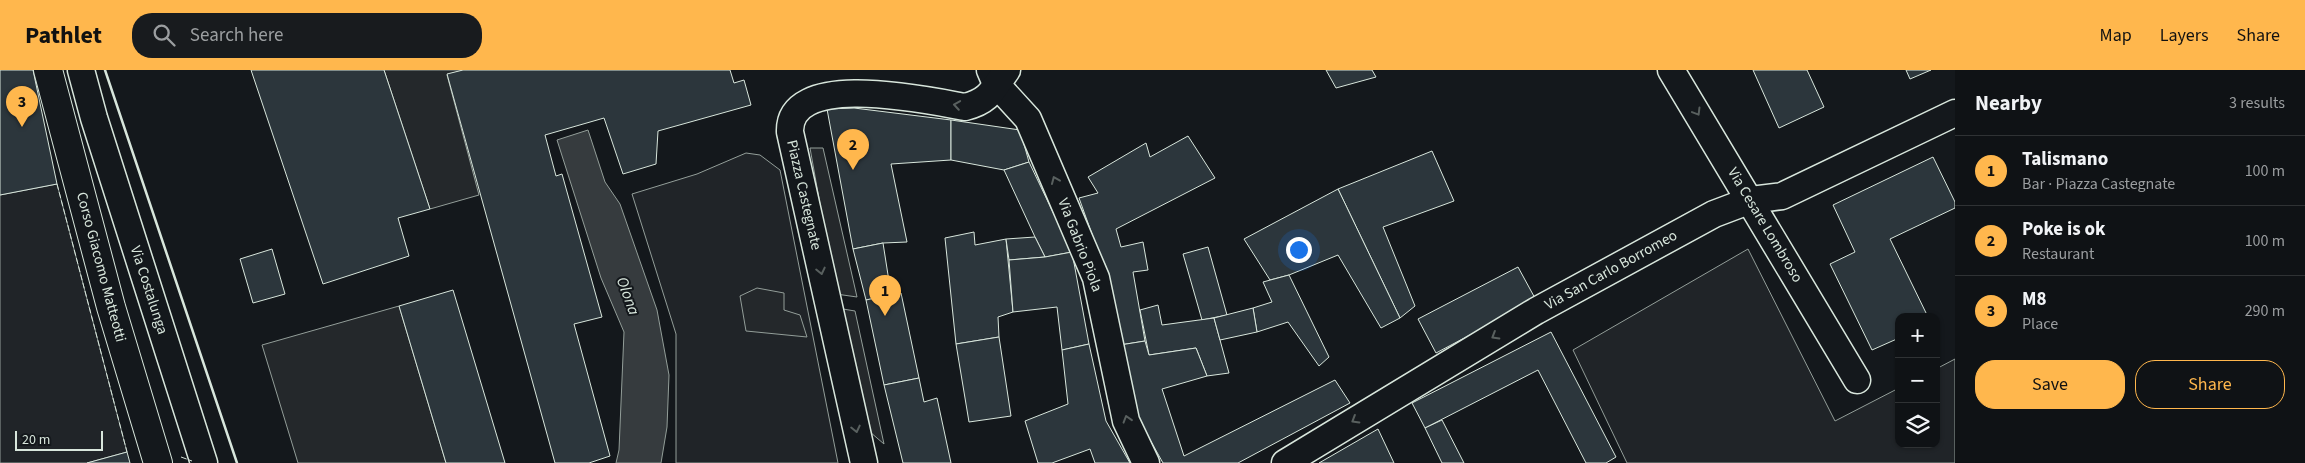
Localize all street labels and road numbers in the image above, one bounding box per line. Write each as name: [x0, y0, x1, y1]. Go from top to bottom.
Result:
street label: Piazza Castegnate: [781, 138, 827, 252]
street label: Via Cesare Lombroso: [1722, 164, 1808, 286]
street label: Corso Giacomo Matteotti: [71, 190, 131, 344]
street label: Via Gabrio Piola: [1052, 195, 1108, 295]
street label: Via San Carlo Borromeo: [1541, 225, 1681, 315]
street label: Via Costalunga: [125, 243, 173, 337]

